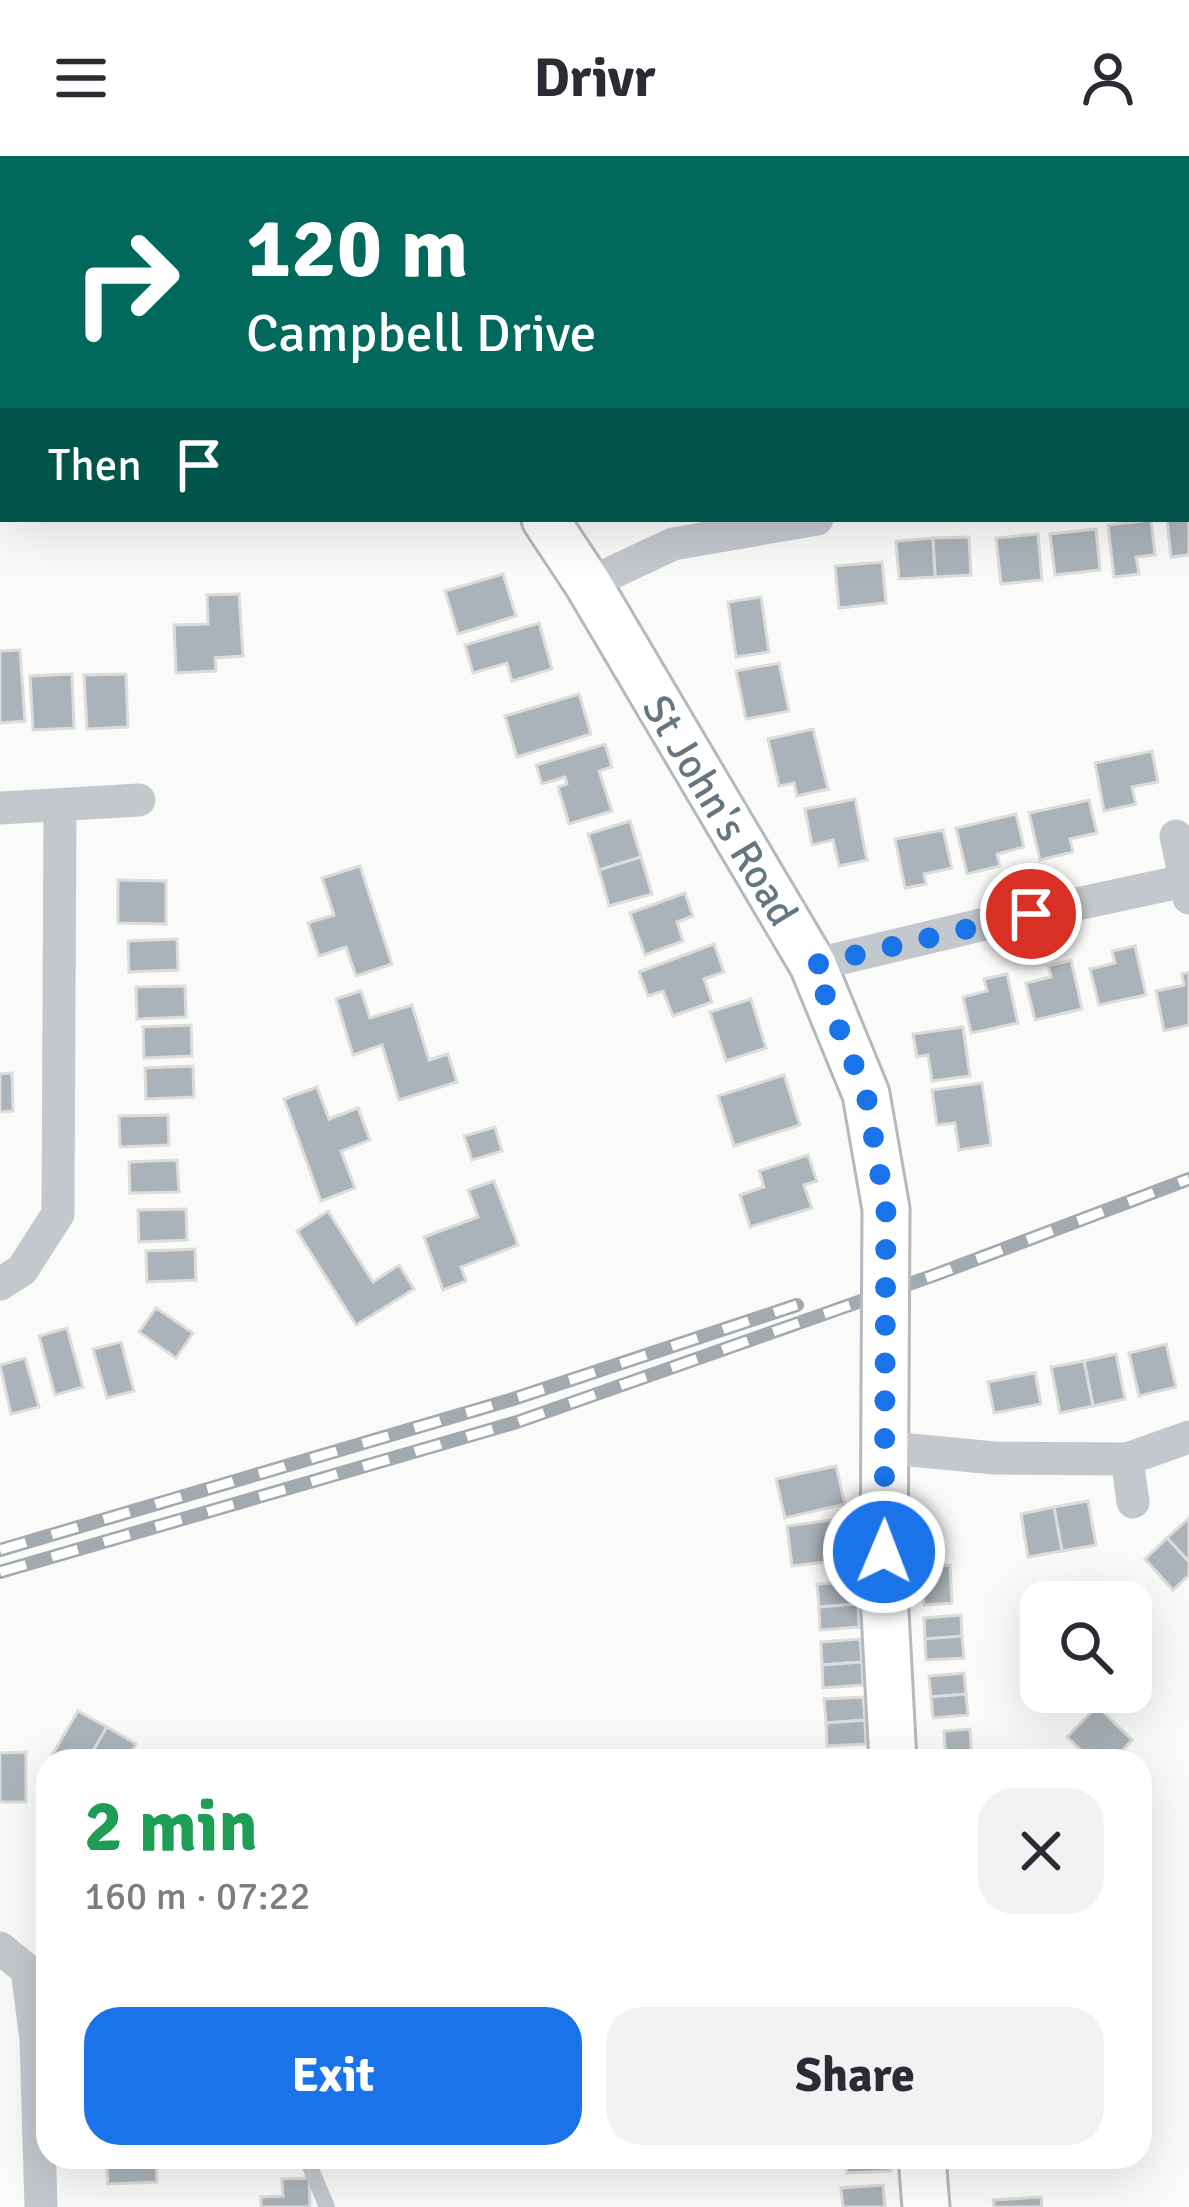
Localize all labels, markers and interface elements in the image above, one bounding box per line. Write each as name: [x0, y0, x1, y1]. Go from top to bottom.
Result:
icon: menu: [48, 45, 114, 111]
text: Drivr: [534, 45, 655, 112]
icon: person: [1075, 45, 1141, 111]
text: 120 m: [246, 197, 468, 301]
icon: right: [48, 204, 204, 360]
text: Campbell Drive: [246, 300, 597, 367]
icon: arrive: [166, 432, 232, 498]
text: Then: [48, 438, 142, 493]
street label: St John's Road: [631, 686, 808, 935]
pin: [980, 863, 1082, 965]
icon: arrive: [998, 881, 1064, 947]
position arrow: [821, 1489, 947, 1615]
map controls: [1020, 1581, 1152, 1713]
button: search: [1020, 1581, 1152, 1713]
text: 2 min: [84, 1782, 258, 1871]
button: close: [978, 1788, 1104, 1914]
text: 160 m · 07:22: [84, 1872, 311, 1920]
button: Exit: [84, 2007, 582, 2145]
button: Share: [606, 2007, 1104, 2145]

